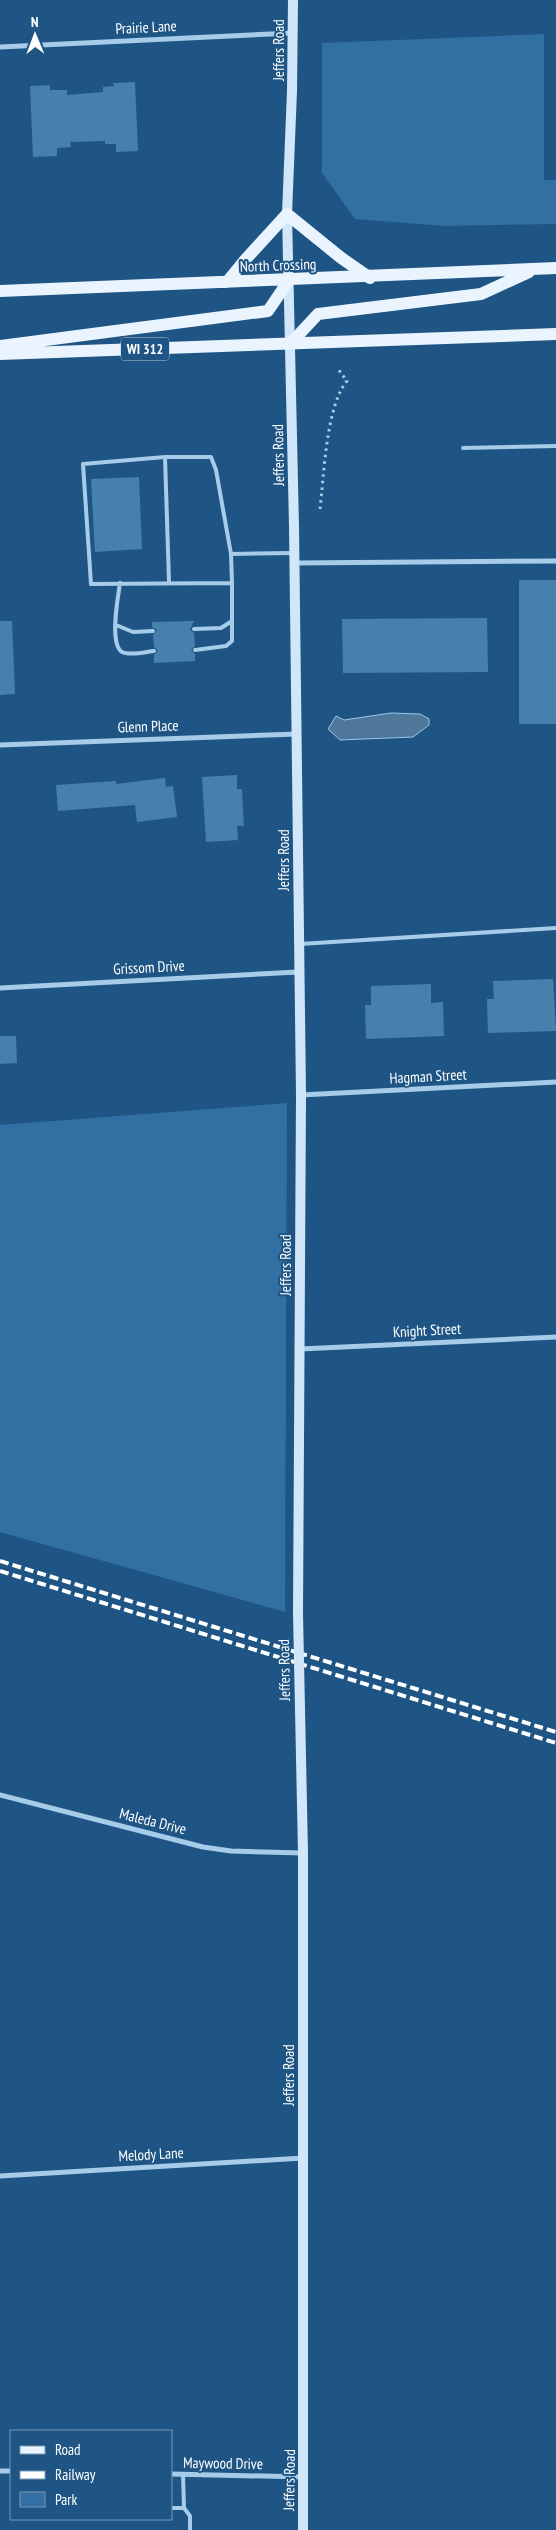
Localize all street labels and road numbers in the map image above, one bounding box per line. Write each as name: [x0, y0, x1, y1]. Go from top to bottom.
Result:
street label: Prairie Lane: [115, 16, 177, 38]
street label: Jeffers Road: [269, 19, 288, 82]
street label: North Crossing: [239, 254, 317, 276]
road number: WI 312: [121, 338, 169, 360]
street label: Jeffers Road: [268, 424, 288, 487]
street label: Glenn Place: [117, 715, 179, 737]
street label: Jeffers Road: [274, 829, 293, 892]
street label: Grissom Drive: [113, 956, 185, 978]
street label: Hagman Street: [389, 1064, 467, 1088]
street label: Jeffers Road: [276, 1234, 295, 1297]
street label: Knight Street: [392, 1319, 462, 1341]
street label: Jeffers Road: [274, 1639, 294, 1702]
street label: Maleda Drive: [118, 1804, 188, 1838]
street label: Jeffers Road: [279, 2044, 298, 2107]
street label: Melody Lane: [118, 2143, 184, 2165]
street label: Jeffers Road: [279, 2449, 299, 2512]
street label: Maywood Drive: [183, 2453, 263, 2473]

